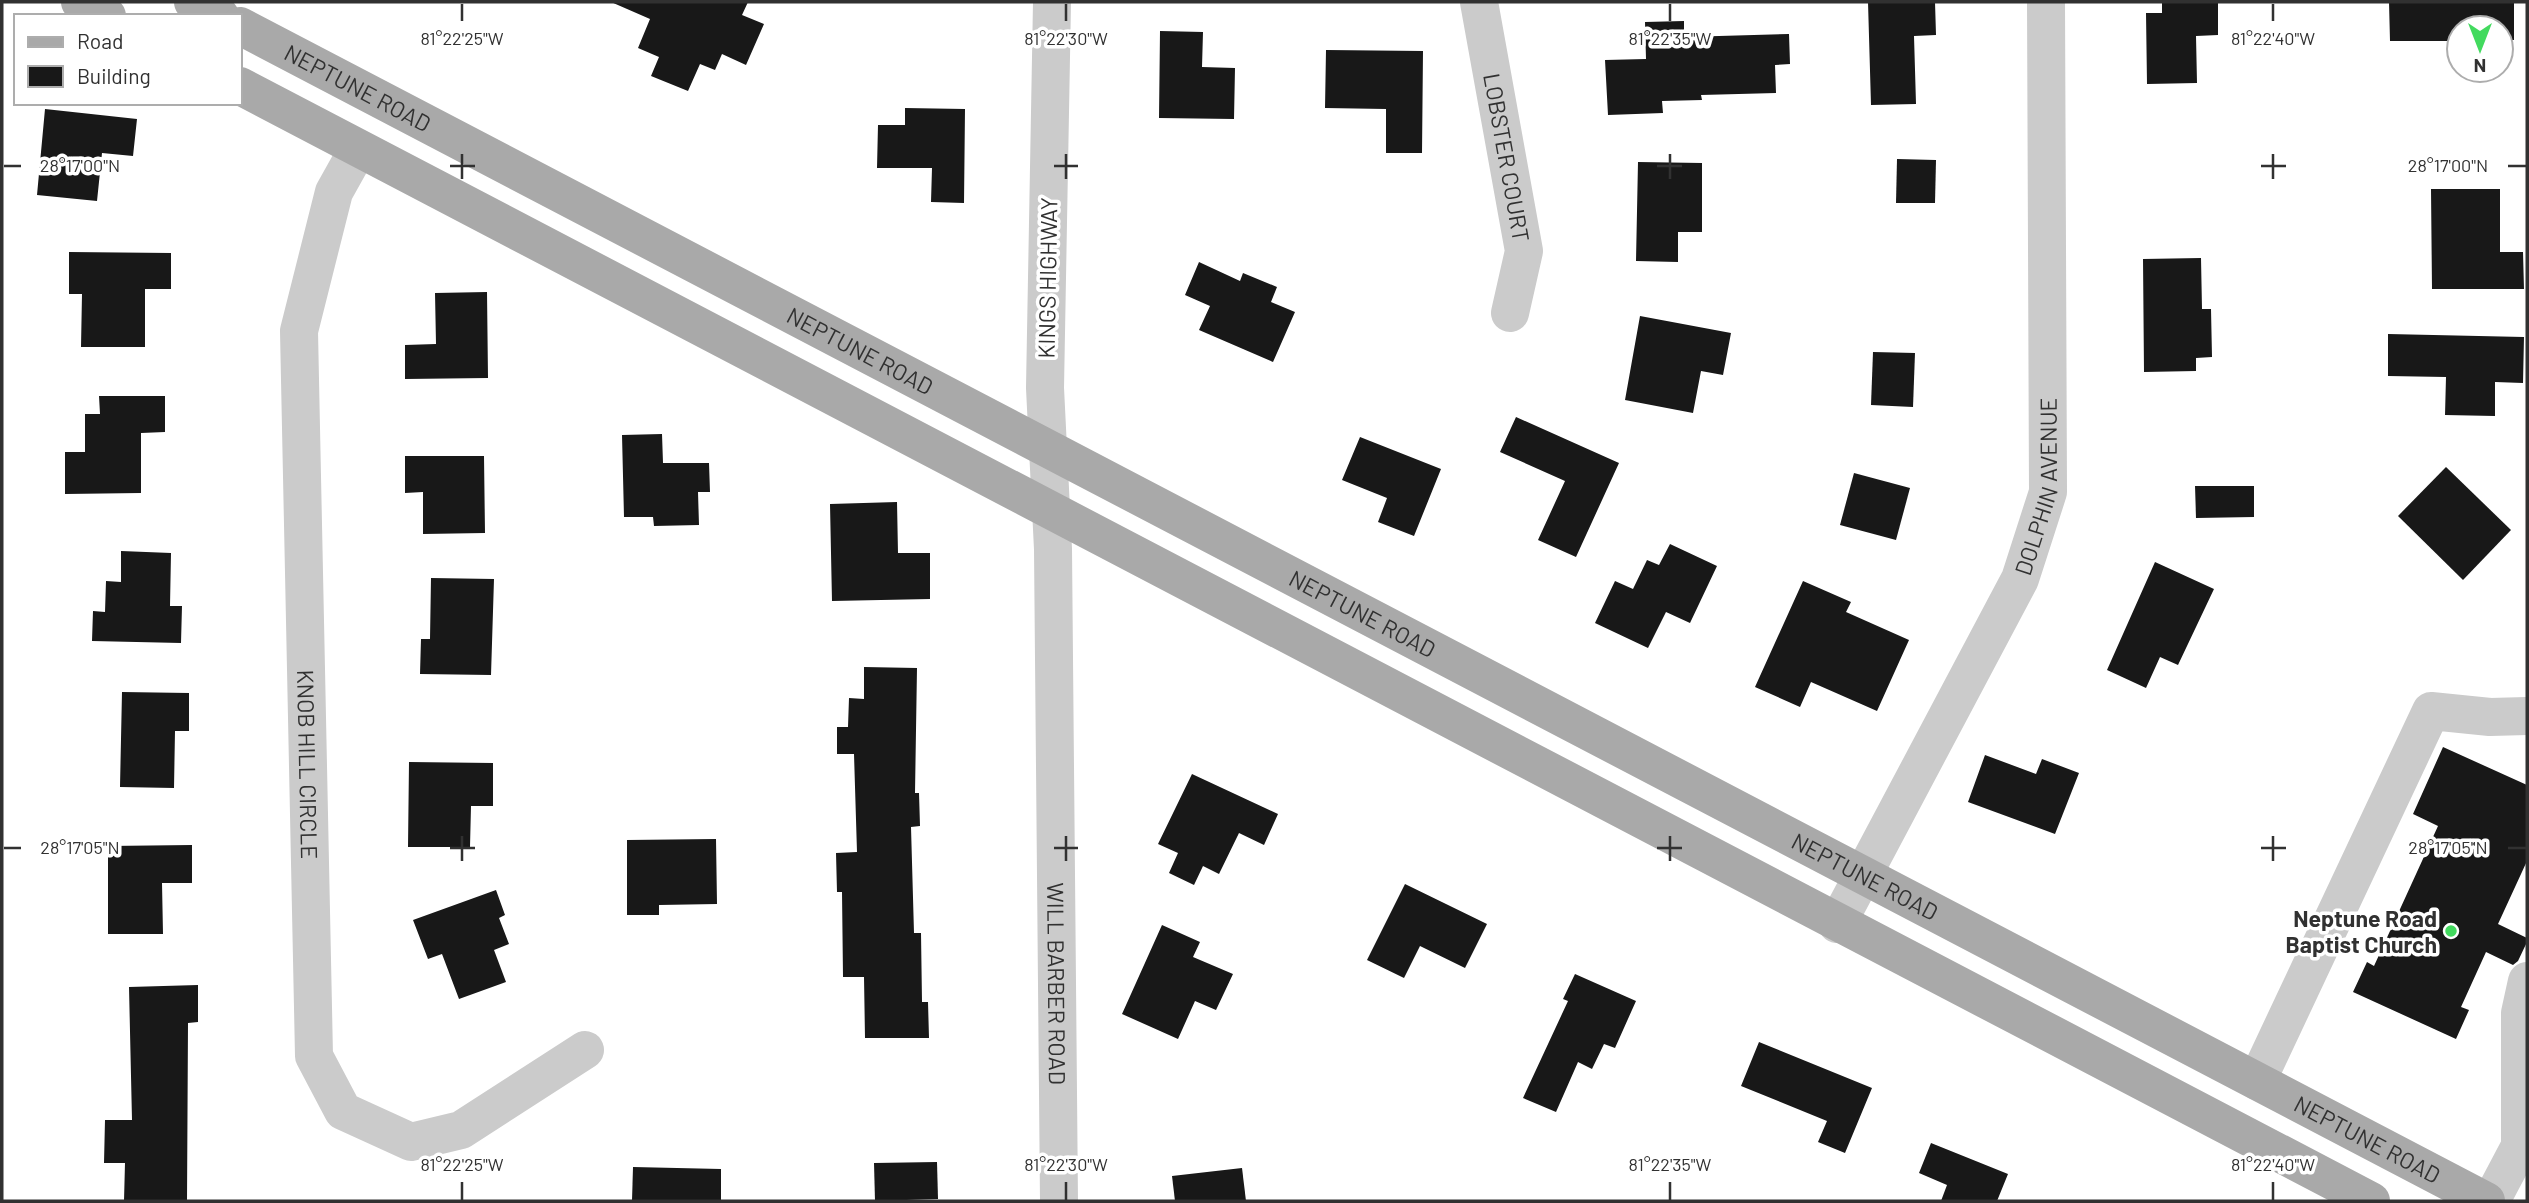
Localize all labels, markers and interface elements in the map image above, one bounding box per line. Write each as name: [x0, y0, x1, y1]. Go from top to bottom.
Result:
legend: [14, 14, 242, 105]
north arrow: [2445, 14, 2515, 84]
text: 81°22'25"W: [420, 27, 504, 49]
text: 81°22'30"W: [1024, 27, 1108, 49]
text: 81°22'35"W: [1629, 27, 1712, 49]
text: 81°22'40"W: [2231, 27, 2315, 49]
text: Road: [77, 28, 123, 53]
street label: NEPTUNE ROAD: [280, 38, 436, 137]
text: N: [2474, 55, 2486, 78]
text: Building: [77, 63, 151, 88]
street label: LOBSTER COURT: [1478, 71, 1536, 244]
text: 28°17'00"N: [40, 154, 120, 176]
text: 28°17'00"N: [2408, 154, 2488, 176]
street label: KINGS HIGHWAY: [1032, 197, 1062, 359]
street label: NEPTUNE ROAD: [782, 301, 938, 400]
street label: DOLPHIN AVENUE: [2008, 397, 2063, 578]
street label: NEPTUNE ROAD: [1285, 564, 1441, 663]
street label: KNOB HILL CIRCLE: [292, 669, 324, 859]
street label: NEPTUNE ROAD: [1787, 826, 1943, 926]
text: 28°17'05"N: [40, 836, 120, 858]
text: 28°17'05"N: [2408, 836, 2488, 858]
street label: WILL BARBER ROAD: [1042, 882, 1072, 1085]
place label: Neptune Road Baptist Church: [2286, 904, 2437, 958]
marker: Neptune Road Baptist Church: [2443, 923, 2459, 939]
street label: NEPTUNE ROAD: [2290, 1089, 2445, 1189]
text: 81°22'25"W: [420, 1153, 504, 1175]
text: 81°22'30"W: [1024, 1153, 1108, 1175]
text: 81°22'35"W: [1629, 1153, 1712, 1175]
text: 81°22'40"W: [2231, 1153, 2315, 1175]

